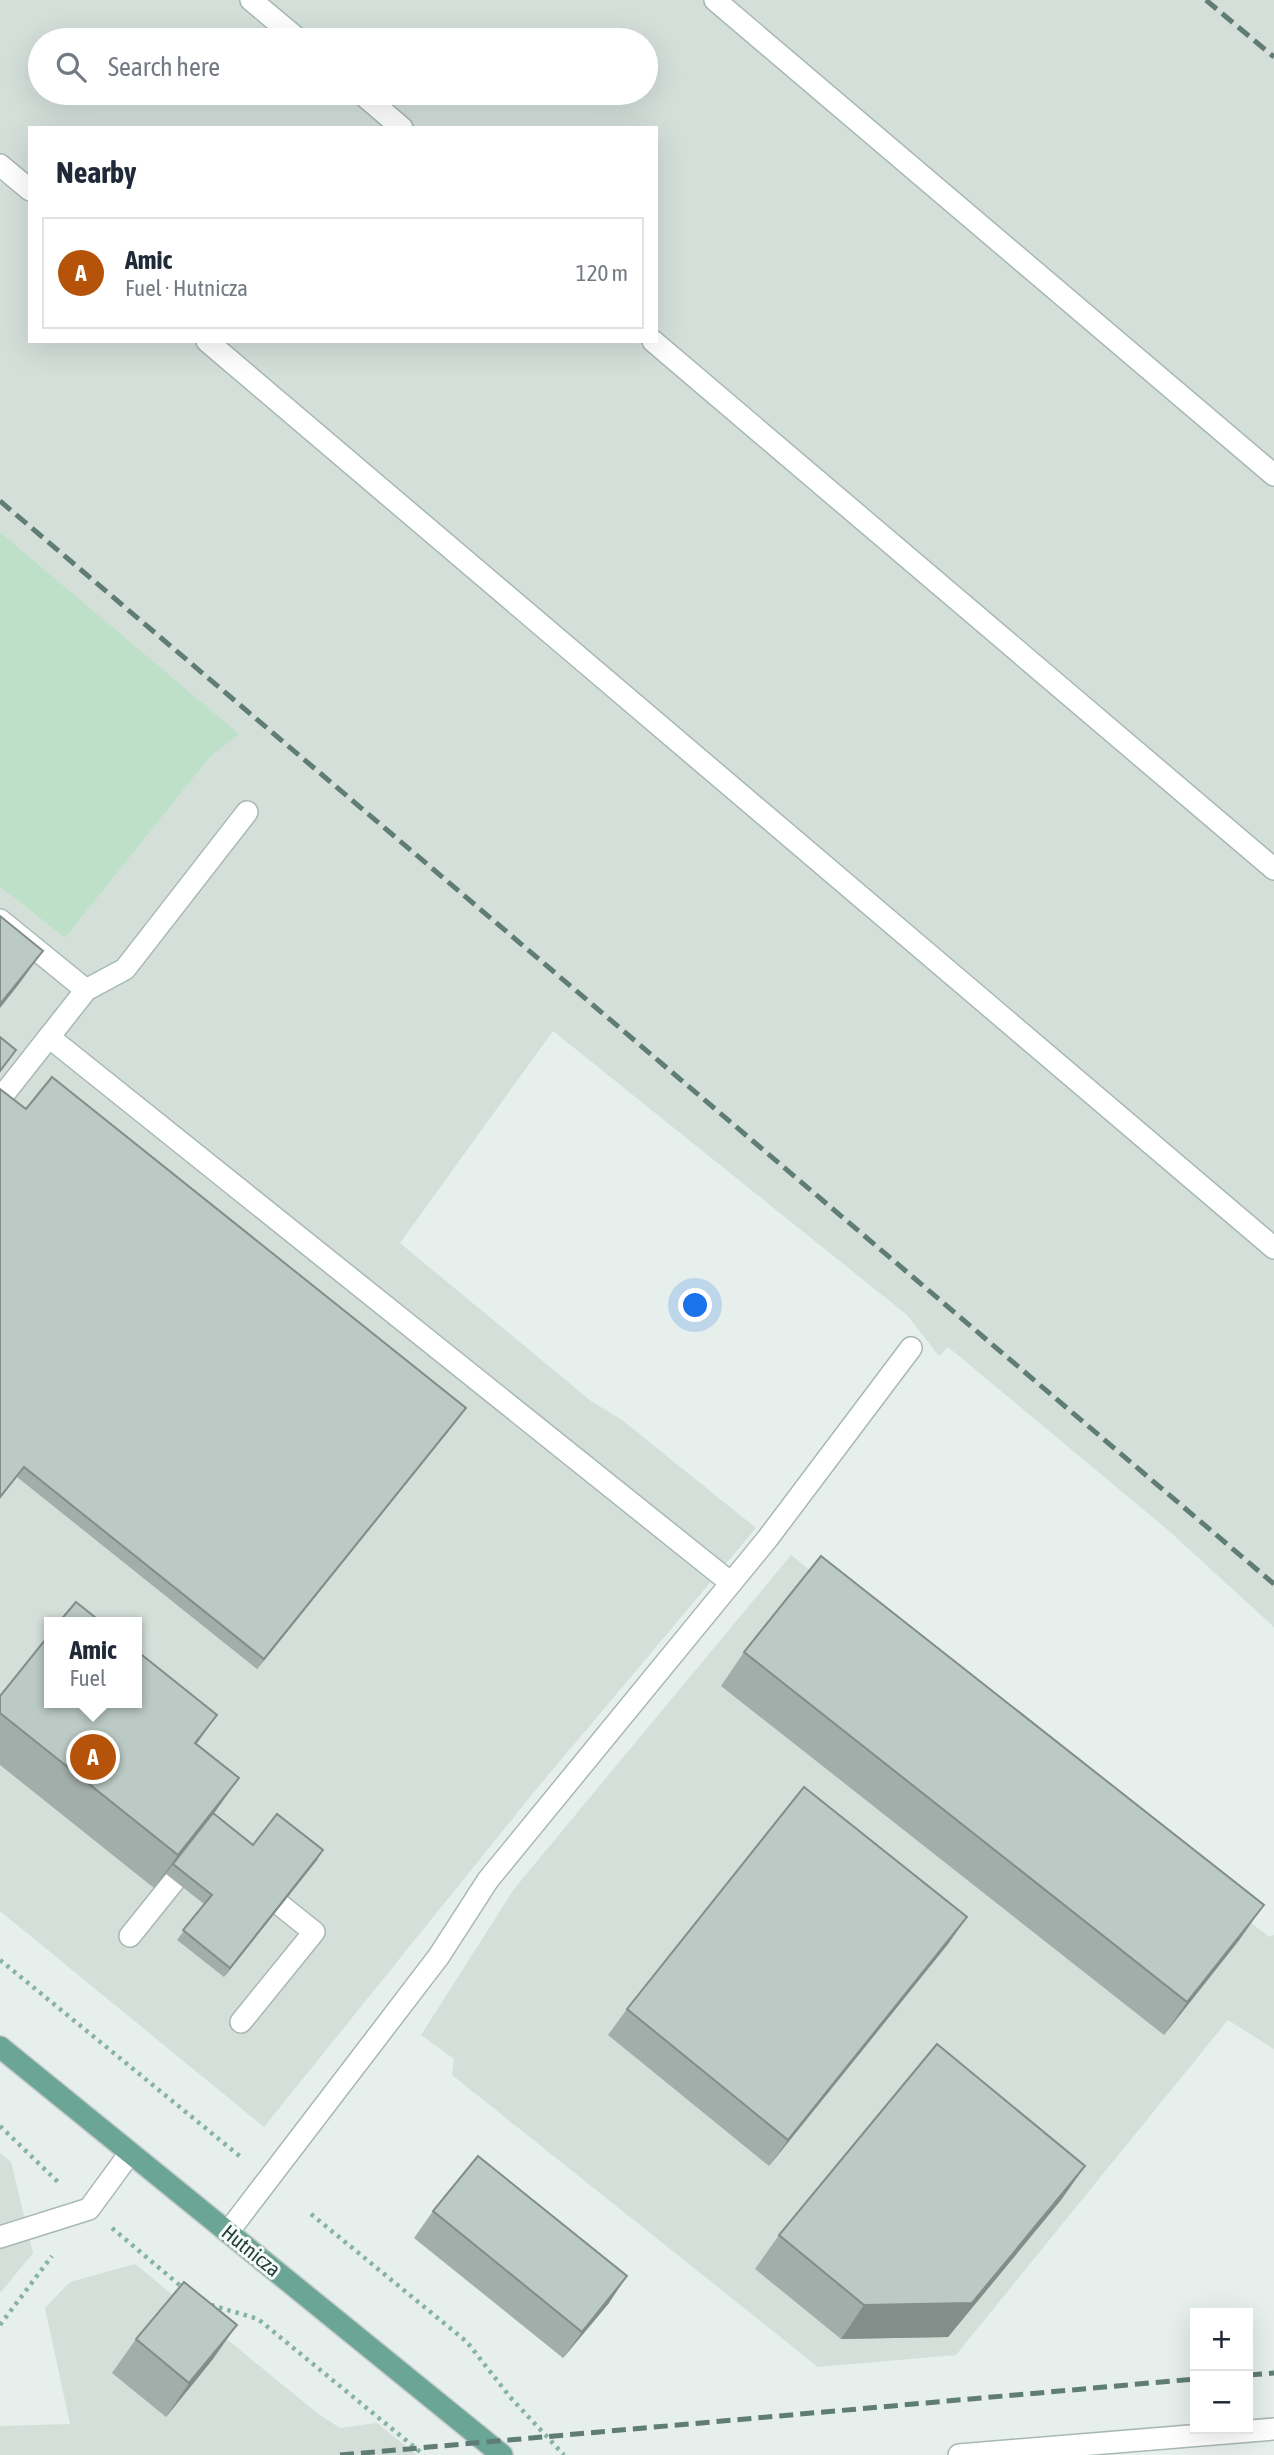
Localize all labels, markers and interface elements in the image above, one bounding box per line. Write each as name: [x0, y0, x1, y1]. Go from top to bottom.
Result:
search box: [28, 28, 658, 105]
icon: search: [52, 48, 90, 86]
text: Search here: [108, 52, 220, 82]
text: Nearby: [56, 155, 136, 189]
text: Amic: [125, 245, 172, 275]
text: A: [75, 260, 87, 286]
text: 120 m: [576, 260, 628, 286]
text: Fuel · Hutnicza: [125, 275, 248, 301]
your location: [678, 1288, 712, 1322]
popup: [44, 1617, 142, 1708]
text: Amic: [69, 1635, 117, 1665]
text: Fuel: [69, 1665, 106, 1691]
pin: A: [70, 1731, 116, 1783]
street label: Hutnicza: [217, 2219, 286, 2281]
map controls: [1190, 2308, 1253, 2434]
button: +: [1190, 2308, 1253, 2371]
button: −: [1190, 2371, 1253, 2434]

